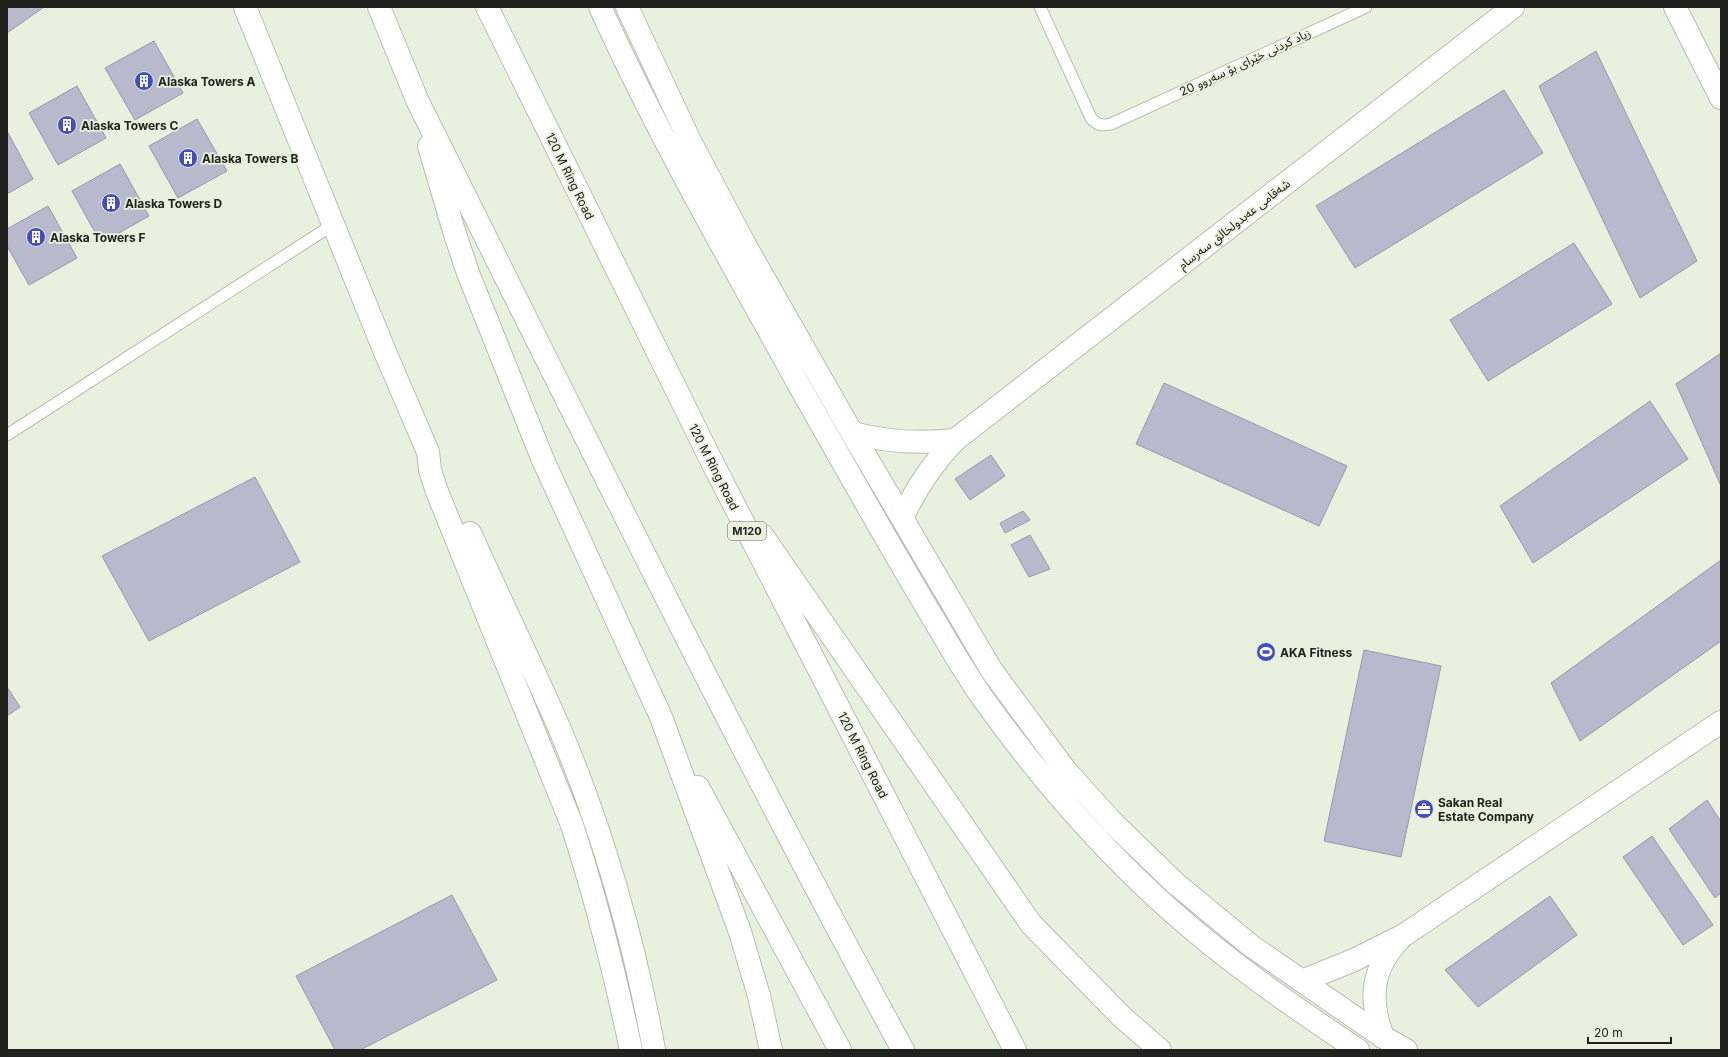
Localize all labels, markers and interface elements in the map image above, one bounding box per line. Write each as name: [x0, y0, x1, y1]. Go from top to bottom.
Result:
street label: زیاد كردنی خێرای بۆ سه‌روو 20: [1177, 25, 1313, 99]
building icon: Alaska Towers A: [133, 70, 155, 92]
place label: Alaska Towers A: [158, 74, 256, 89]
building icon: Alaska Towers C: [56, 114, 78, 136]
place label: Alaska Towers C: [81, 118, 179, 133]
street label: 120 M Ring Road: [542, 130, 598, 222]
building icon: Alaska Towers B: [177, 147, 199, 169]
place label: Alaska Towers B: [202, 151, 299, 166]
street label: شەقامی عەبدولخالق سەرسام: [1175, 176, 1294, 274]
building icon: Alaska Towers D: [100, 192, 122, 214]
place label: Alaska Towers D: [125, 196, 223, 211]
building icon: Alaska Towers F: [25, 226, 47, 248]
place label: Alaska Towers F: [50, 230, 146, 245]
street label: 120 M Ring Road: [686, 421, 742, 513]
road number: M120: [728, 522, 766, 540]
sports icon: AKA Fitness: [1255, 641, 1277, 663]
place label: AKA Fitness: [1280, 645, 1352, 660]
street label: 120 M Ring Road: [835, 709, 891, 801]
place label: Sakan Real Estate Company: [1438, 795, 1535, 824]
office icon: Sakan Real Estate Company: [1413, 798, 1435, 820]
scale bar: [1588, 1019, 1671, 1045]
text: 20 m: [1594, 1025, 1623, 1040]

